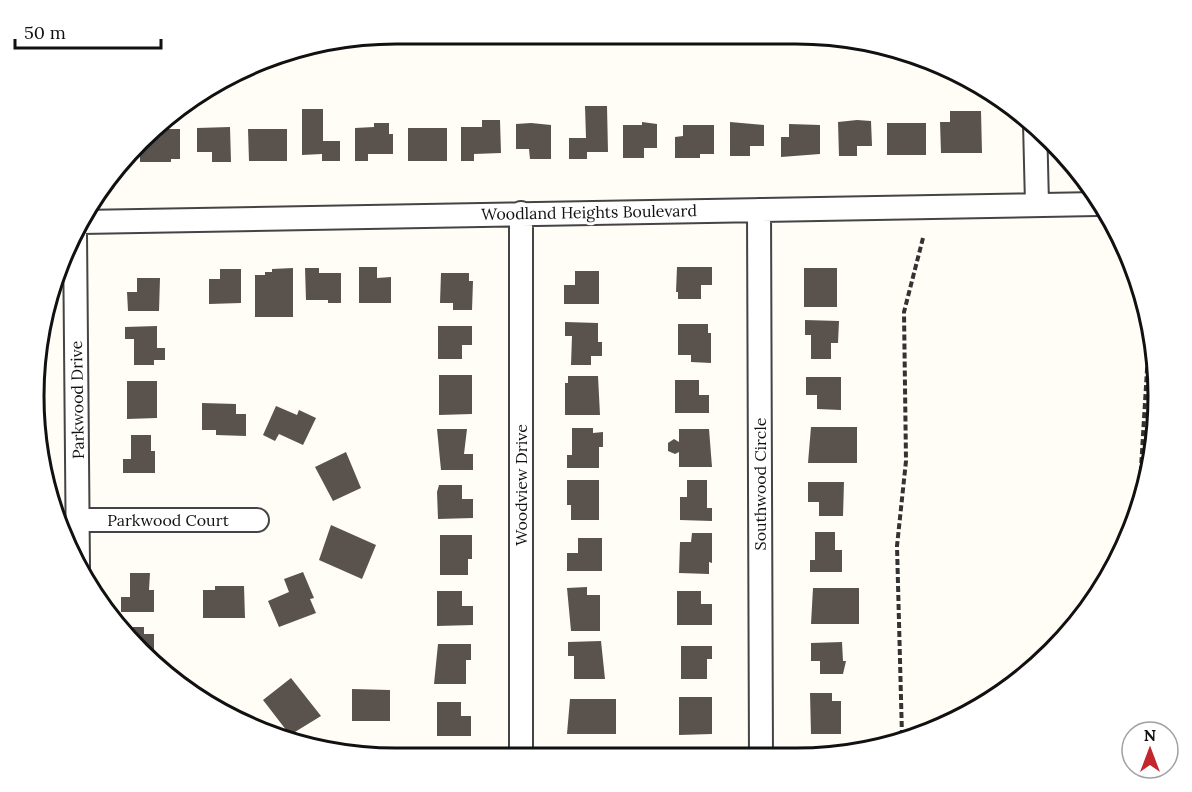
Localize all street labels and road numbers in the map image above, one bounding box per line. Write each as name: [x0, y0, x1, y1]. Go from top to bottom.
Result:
street label: Woodland Heights Boulevard: [481, 200, 698, 224]
street label: Parkwood Drive: [66, 340, 88, 459]
street label: Southwood Circle: [750, 417, 770, 550]
street label: Woodview Drive: [511, 424, 531, 546]
street label: Parkwood Court: [107, 510, 230, 530]

